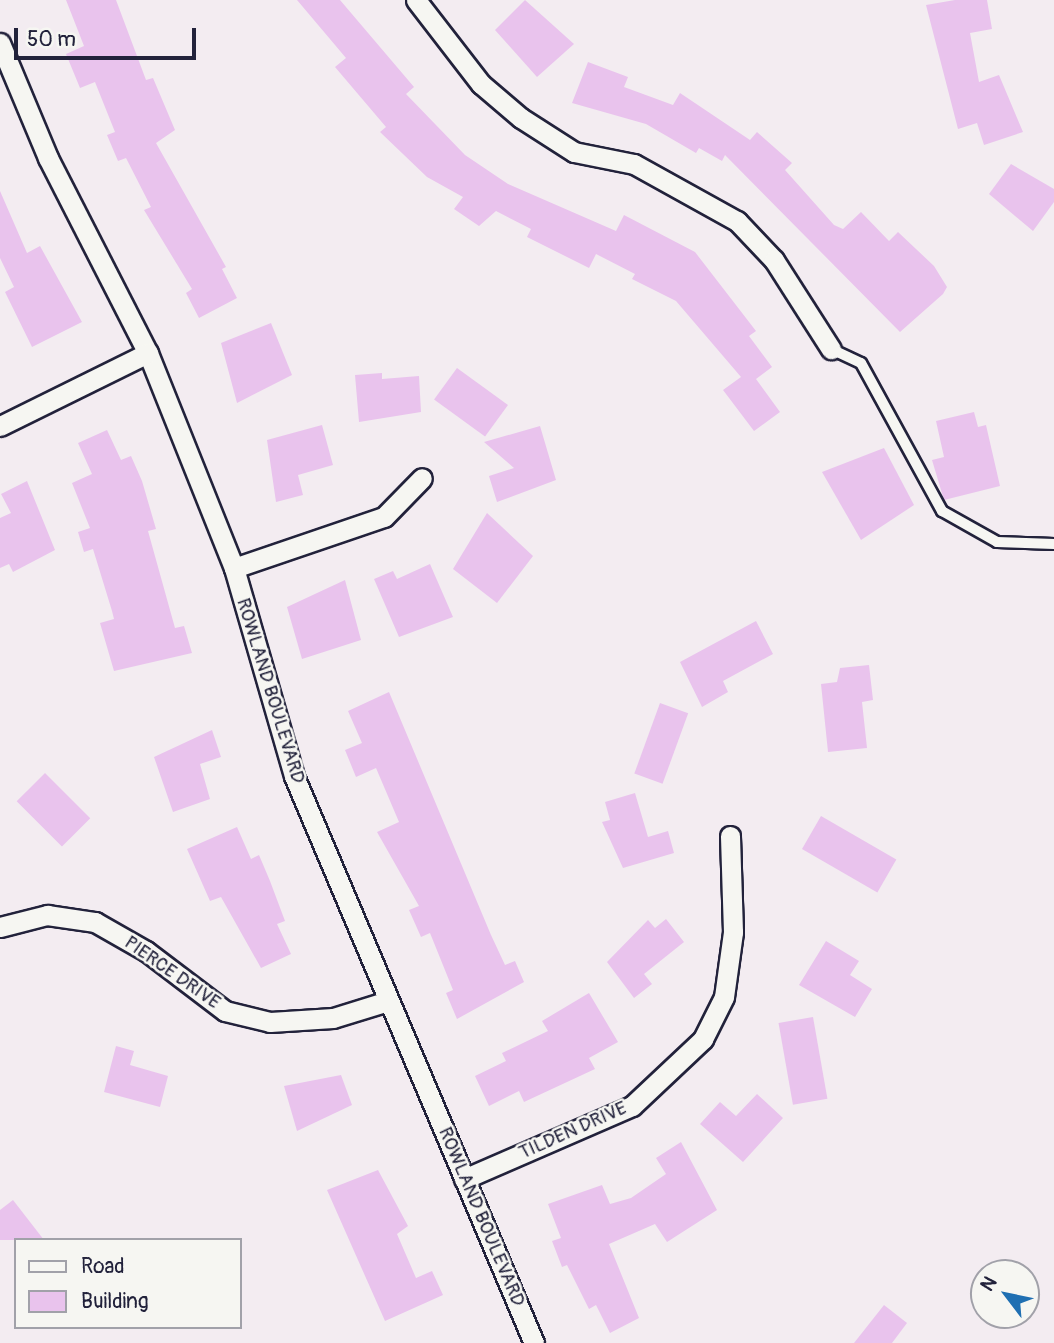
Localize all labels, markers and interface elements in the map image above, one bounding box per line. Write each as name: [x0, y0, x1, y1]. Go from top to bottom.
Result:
scale bar: [18, 14, 200, 58]
text: 50 m: [27, 26, 76, 53]
street label: ROWLAND BOULEVARD: [231, 596, 309, 786]
street label: PIERCE DRIVE: [120, 932, 224, 1014]
street label: TILDEN DRIVE: [516, 1097, 630, 1165]
street label: ROWLAND BOULEVARD: [433, 1124, 529, 1310]
legend: [14, 1238, 242, 1329]
text: Road: [81, 1253, 125, 1280]
north arrow: [970, 1259, 1040, 1329]
text: N: [975, 1272, 1002, 1296]
text: Building: [81, 1288, 148, 1315]

